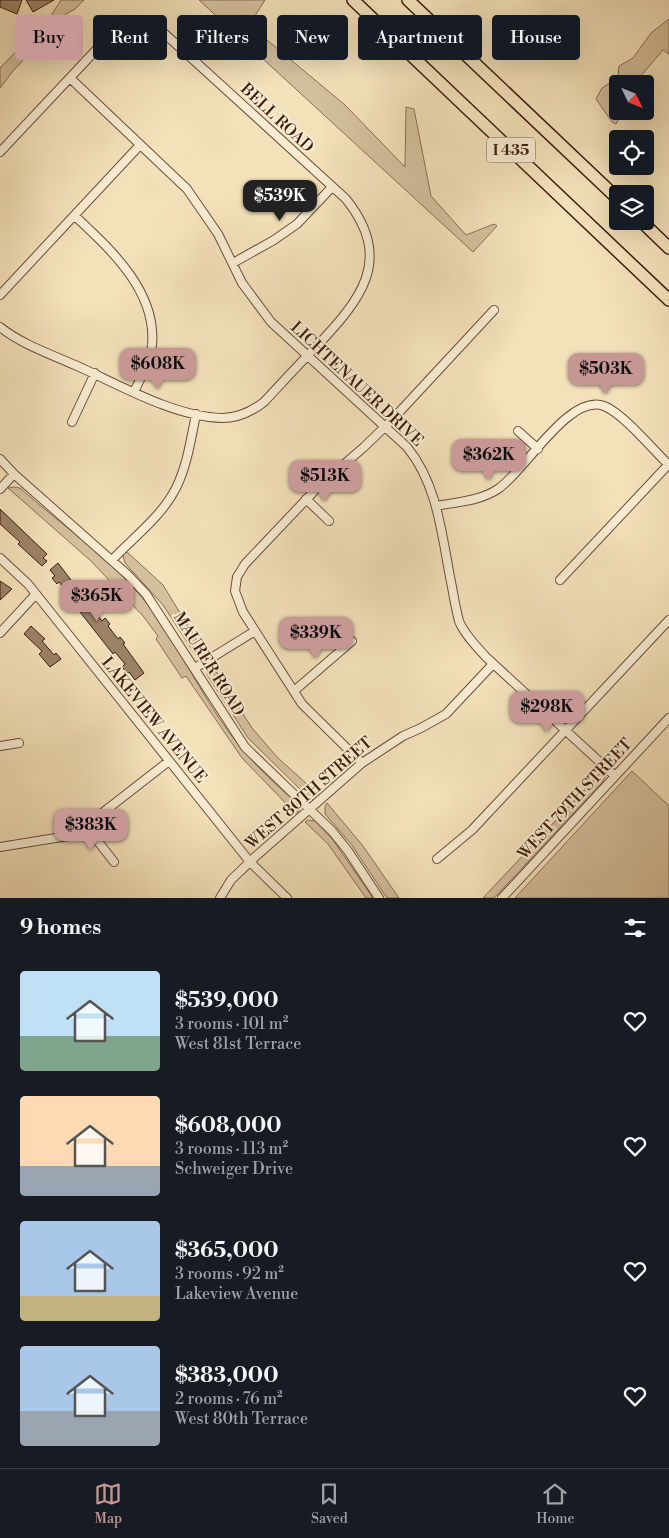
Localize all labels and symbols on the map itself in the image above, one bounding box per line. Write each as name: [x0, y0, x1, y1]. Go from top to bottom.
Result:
north arrow: [609, 75, 654, 120]
street label: BELL ROAD: [236, 78, 318, 157]
road number: I 435: [487, 138, 535, 162]
pin: $539K: [245, 180, 315, 222]
street label: LICHTENAUER DRIVE: [286, 317, 428, 451]
pin: $608K: [123, 348, 193, 390]
pin: $503K: [571, 352, 641, 395]
pin: $362K: [454, 438, 524, 481]
pin: $513K: [290, 460, 360, 502]
pin: $365K: [62, 580, 132, 622]
street label: MAURER ROAD: [169, 608, 249, 720]
pin: $339K: [281, 616, 351, 659]
street label: LAKEVIEW AVENUE: [97, 653, 211, 787]
pin: $298K: [512, 690, 582, 733]
street label: WEST 80TH STREET: [241, 732, 377, 854]
street label: WEST 79TH STREET: [513, 734, 636, 865]
pin: $383K: [56, 808, 126, 851]

